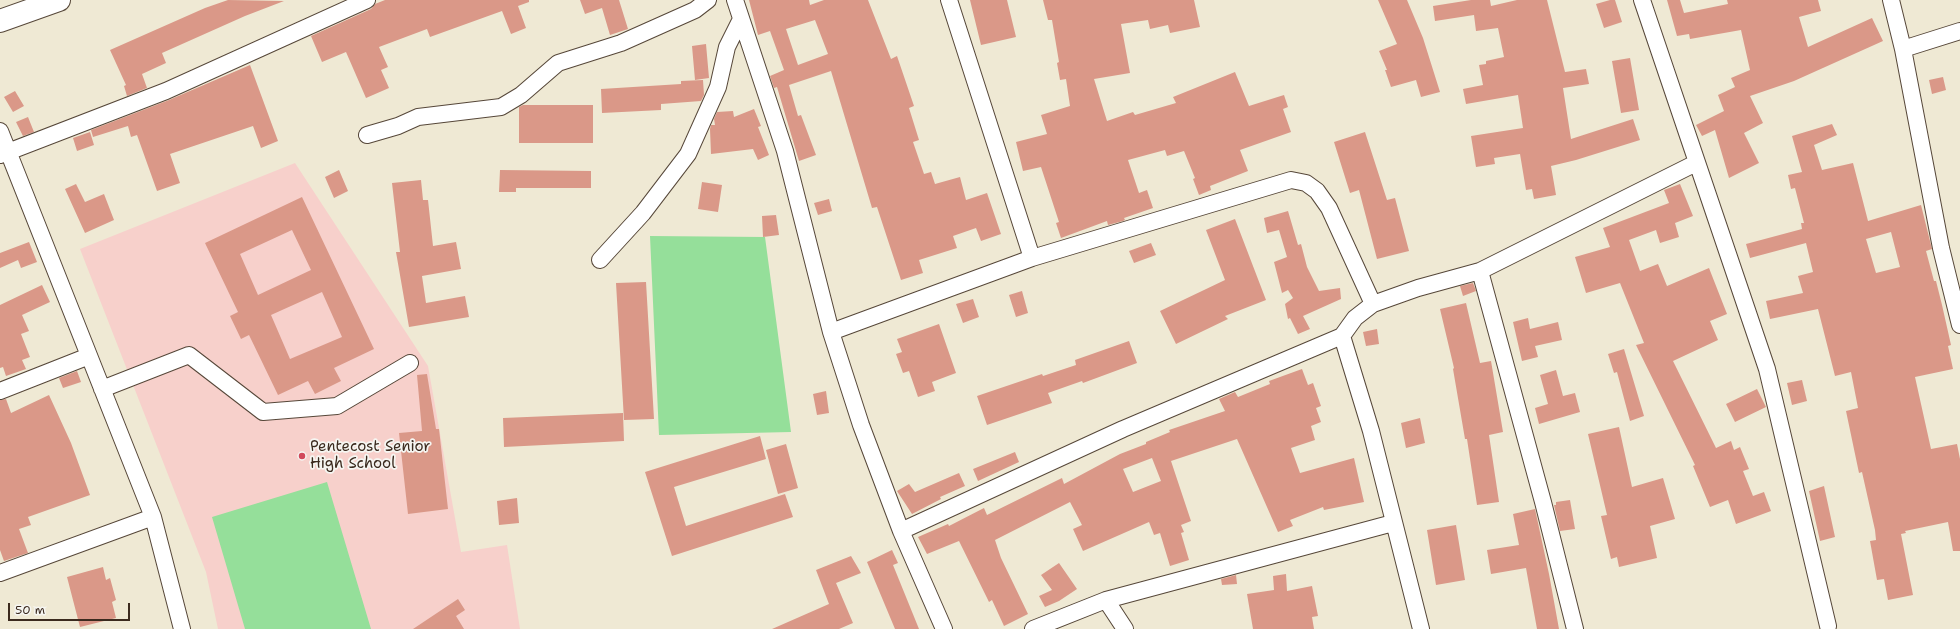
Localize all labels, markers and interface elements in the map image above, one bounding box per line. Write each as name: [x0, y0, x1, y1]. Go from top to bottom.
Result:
place label: Pentecost Senior High School: [310, 438, 430, 473]
marker: Pentecost Senior High School: [297, 451, 307, 461]
scale bar: [10, 595, 132, 621]
text: 50 m: [15, 602, 45, 618]

